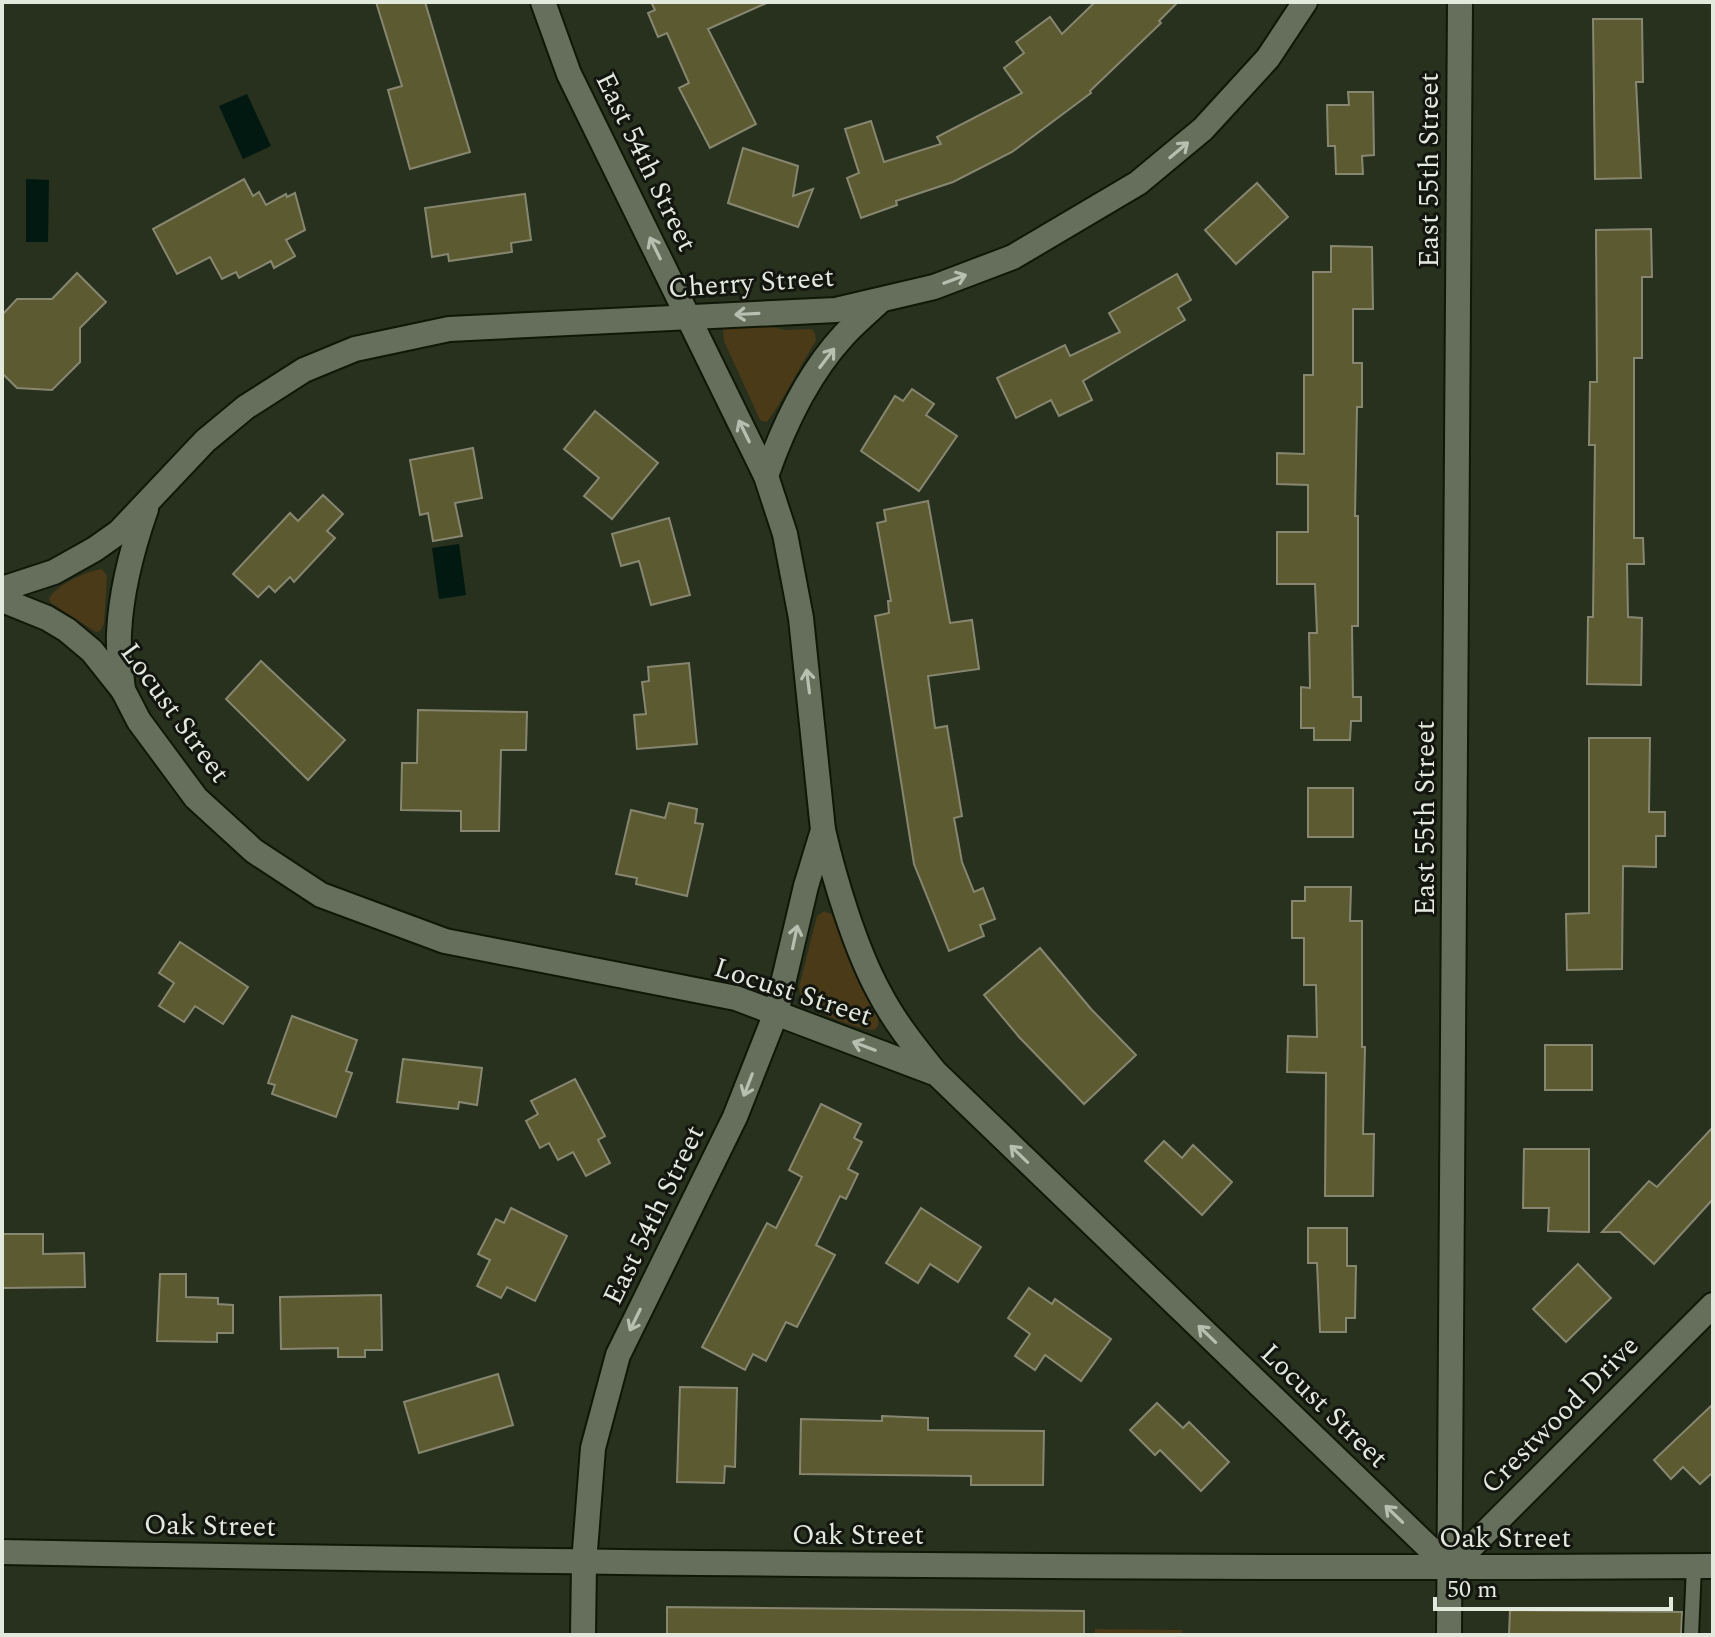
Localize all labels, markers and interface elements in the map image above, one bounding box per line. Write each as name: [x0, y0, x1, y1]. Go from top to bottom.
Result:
street label: East 54th Street: [584, 65, 708, 259]
street label: East 55th Street: [1408, 72, 1451, 268]
one-way arrow: [1168, 141, 1188, 159]
one-way arrow: [647, 236, 662, 260]
street label: Cherry Street: [667, 256, 836, 310]
one-way arrow: [942, 271, 967, 285]
one-way arrow: [734, 307, 761, 322]
one-way arrow: [818, 347, 835, 369]
one-way arrow: [736, 420, 751, 444]
street label: Locust Street: [109, 634, 241, 792]
one-way arrow: [801, 669, 816, 695]
street label: East 55th Street: [1404, 720, 1447, 916]
one-way arrow: [788, 925, 803, 950]
street label: Locust Street: [708, 946, 878, 1038]
one-way arrow: [852, 1038, 877, 1052]
one-way arrow: [740, 1072, 754, 1097]
street label: East 54th Street: [592, 1118, 716, 1312]
one-way arrow: [1010, 1145, 1029, 1164]
one-way arrow: [627, 1307, 643, 1331]
one-way arrow: [1197, 1325, 1217, 1344]
street label: Crestwood Drive: [1471, 1326, 1649, 1504]
street label: Locust Street: [1250, 1333, 1398, 1479]
street label: Oak Street: [144, 1503, 277, 1549]
one-way arrow: [1384, 1505, 1404, 1524]
street label: Oak Street: [792, 1514, 924, 1557]
street label: Oak Street: [1439, 1517, 1571, 1560]
scale bar: [1435, 1561, 1671, 1611]
text: 50 m: [1447, 1572, 1498, 1608]

